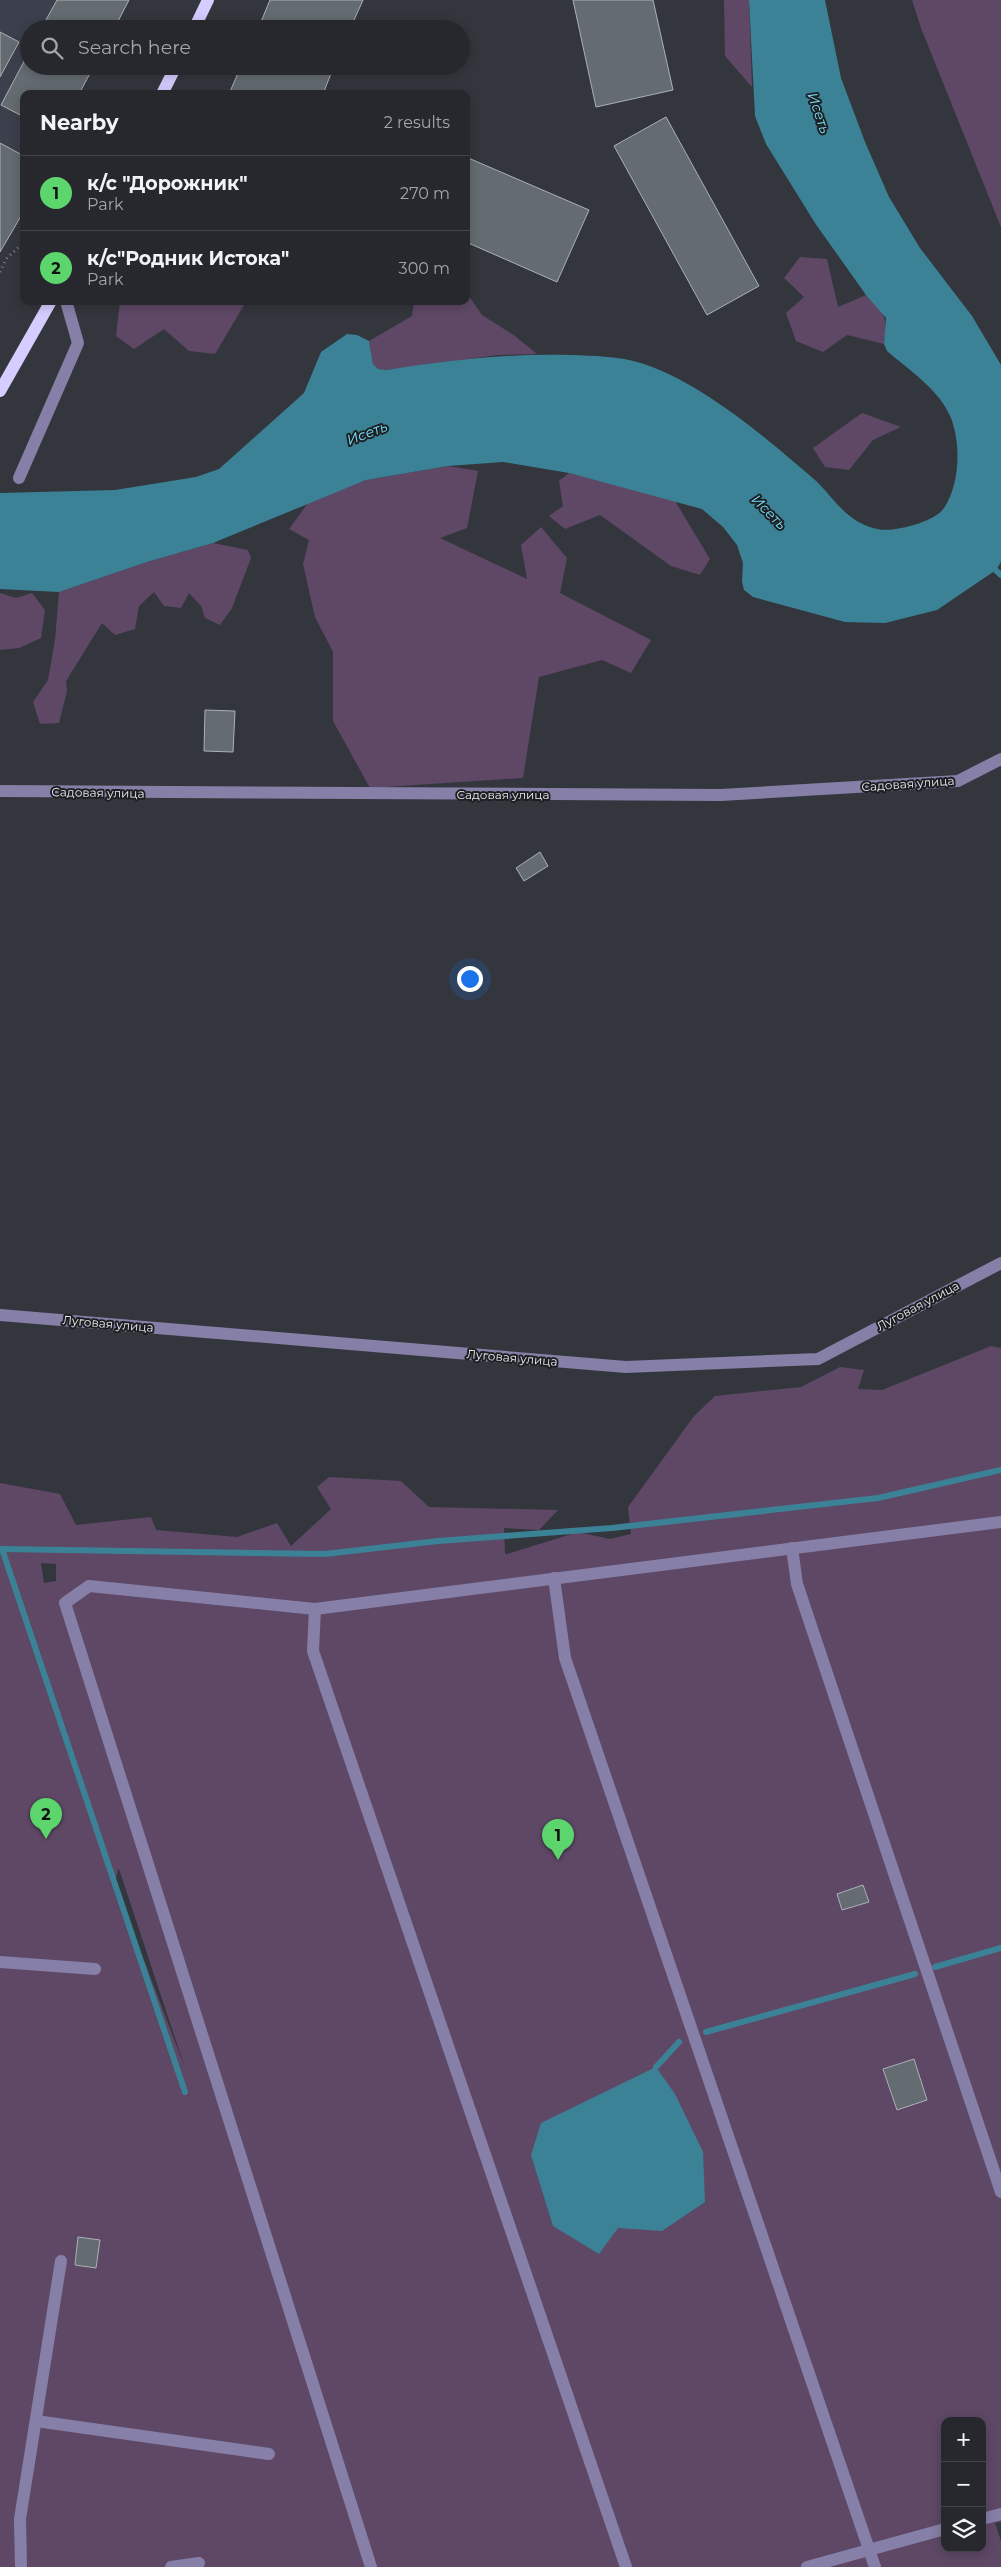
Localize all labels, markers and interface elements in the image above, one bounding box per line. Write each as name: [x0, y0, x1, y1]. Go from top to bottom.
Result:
search box: [20, 20, 470, 75]
icon: search: [38, 34, 66, 62]
text: Search here: [78, 36, 191, 59]
water label: Исеть: [804, 90, 834, 136]
text: Nearby: [40, 110, 119, 135]
text: 2 results: [384, 113, 450, 132]
text: к/с "Дорожник": [87, 172, 248, 195]
text: 1: [53, 184, 59, 203]
text: 270 m: [400, 184, 450, 203]
text: Park: [87, 195, 124, 214]
text: к/с"Родник Истока": [87, 247, 289, 270]
text: 2: [51, 259, 61, 278]
text: 300 m: [399, 259, 450, 278]
text: Park: [87, 270, 124, 289]
water label: Исеть: [344, 417, 390, 449]
water label: Исеть: [748, 491, 790, 533]
street label: Садовая улица: [861, 773, 955, 794]
street label: Садовая улица: [51, 784, 145, 801]
street label: Садовая улица: [456, 787, 550, 802]
your location: [457, 966, 483, 992]
street label: Луговая улица: [874, 1277, 962, 1334]
street label: Луговая улица: [62, 1312, 154, 1335]
street label: Луговая улица: [466, 1346, 558, 1369]
pin: 2: [30, 1798, 62, 1839]
pin: 1: [542, 1819, 574, 1860]
map controls: [941, 2417, 986, 2552]
button: +: [941, 2417, 986, 2462]
button: −: [941, 2462, 986, 2507]
button: layers: [941, 2507, 986, 2552]

